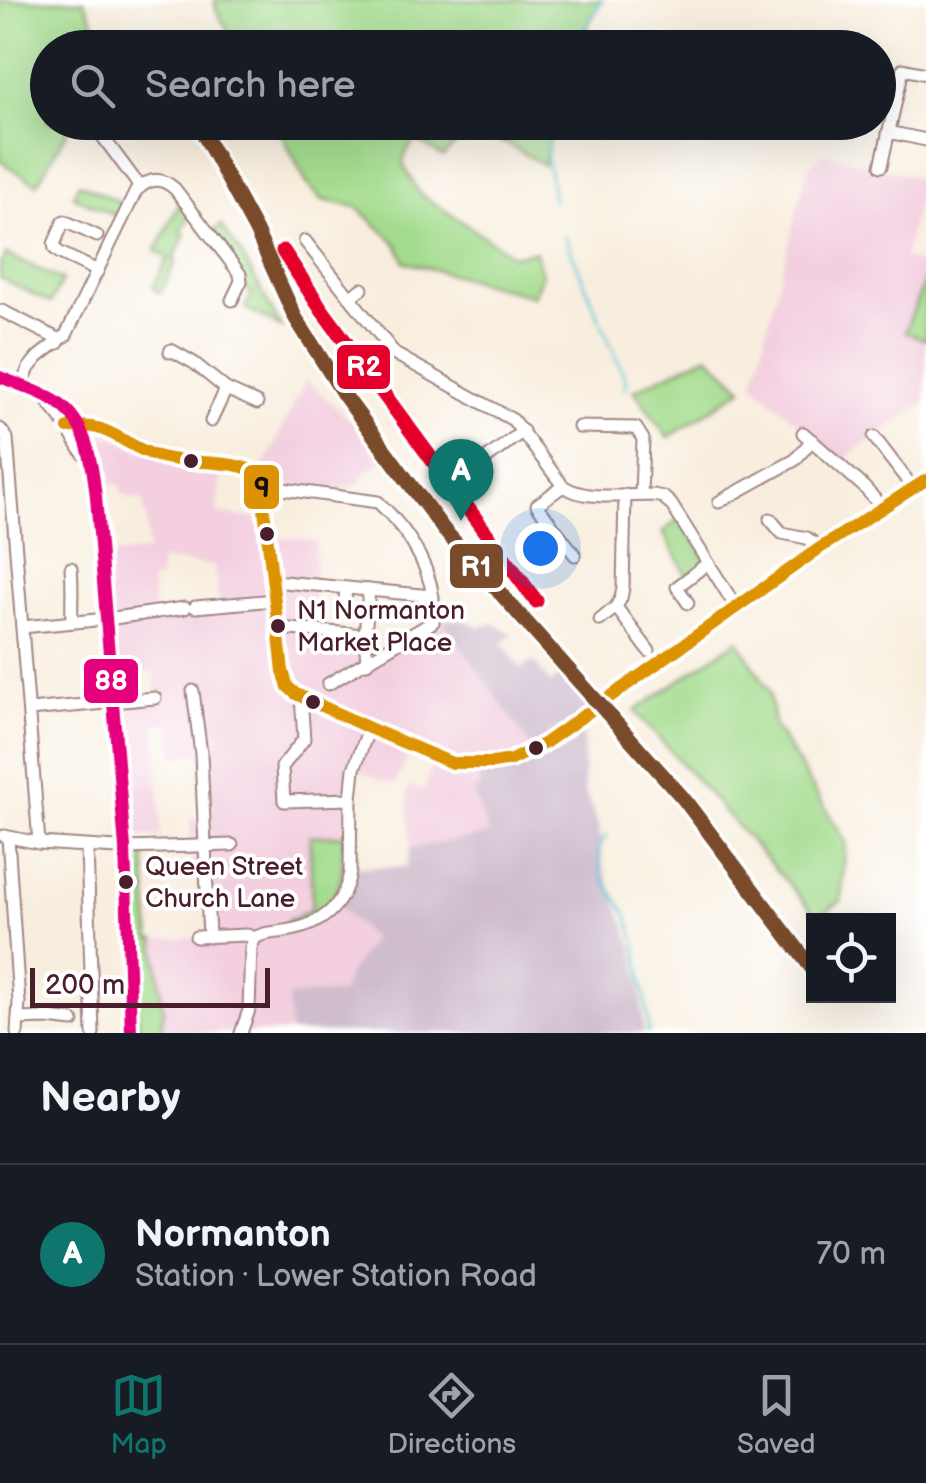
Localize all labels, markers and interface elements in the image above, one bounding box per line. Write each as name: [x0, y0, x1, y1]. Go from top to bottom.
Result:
search box: [30, 30, 896, 140]
icon: search: [65, 58, 120, 113]
text: Search here: [145, 63, 356, 108]
line badge: R2: [335, 343, 392, 391]
text: R2: [346, 351, 382, 384]
pin: A: [428, 438, 494, 521]
unlabelled marker: [181, 451, 201, 471]
line badge: 9: [242, 463, 281, 511]
text: 9: [254, 472, 270, 505]
your location: [515, 523, 566, 574]
unlabelled marker: [257, 524, 277, 544]
line badge: R1: [448, 542, 505, 590]
text: R1: [461, 551, 491, 584]
place label: N1 Normanton Market Place: [297, 596, 465, 659]
marker: N1 Normanton Market Place: [268, 616, 288, 636]
line badge: 88: [82, 657, 140, 705]
text: 88: [94, 665, 128, 698]
unlabelled marker: [303, 692, 323, 712]
unlabelled marker: [526, 738, 546, 758]
place label: Queen Street Church Lane: [145, 852, 303, 915]
marker: Queen Street Church Lane: [116, 872, 136, 892]
map controls: [806, 913, 896, 1003]
button: locate: [806, 913, 896, 1003]
scale bar: [30, 963, 270, 1008]
text: 200 m: [45, 969, 125, 1002]
text: Nearby: [40, 1073, 180, 1124]
text: Normanton: [135, 1212, 331, 1257]
text: A: [63, 1235, 82, 1274]
text: 70 m: [816, 1235, 886, 1274]
text: Station · Lower Station Road: [135, 1257, 537, 1296]
tab: Map: [110, 1368, 167, 1461]
tab: Directions: [387, 1368, 516, 1461]
tab: Saved: [737, 1368, 816, 1461]

